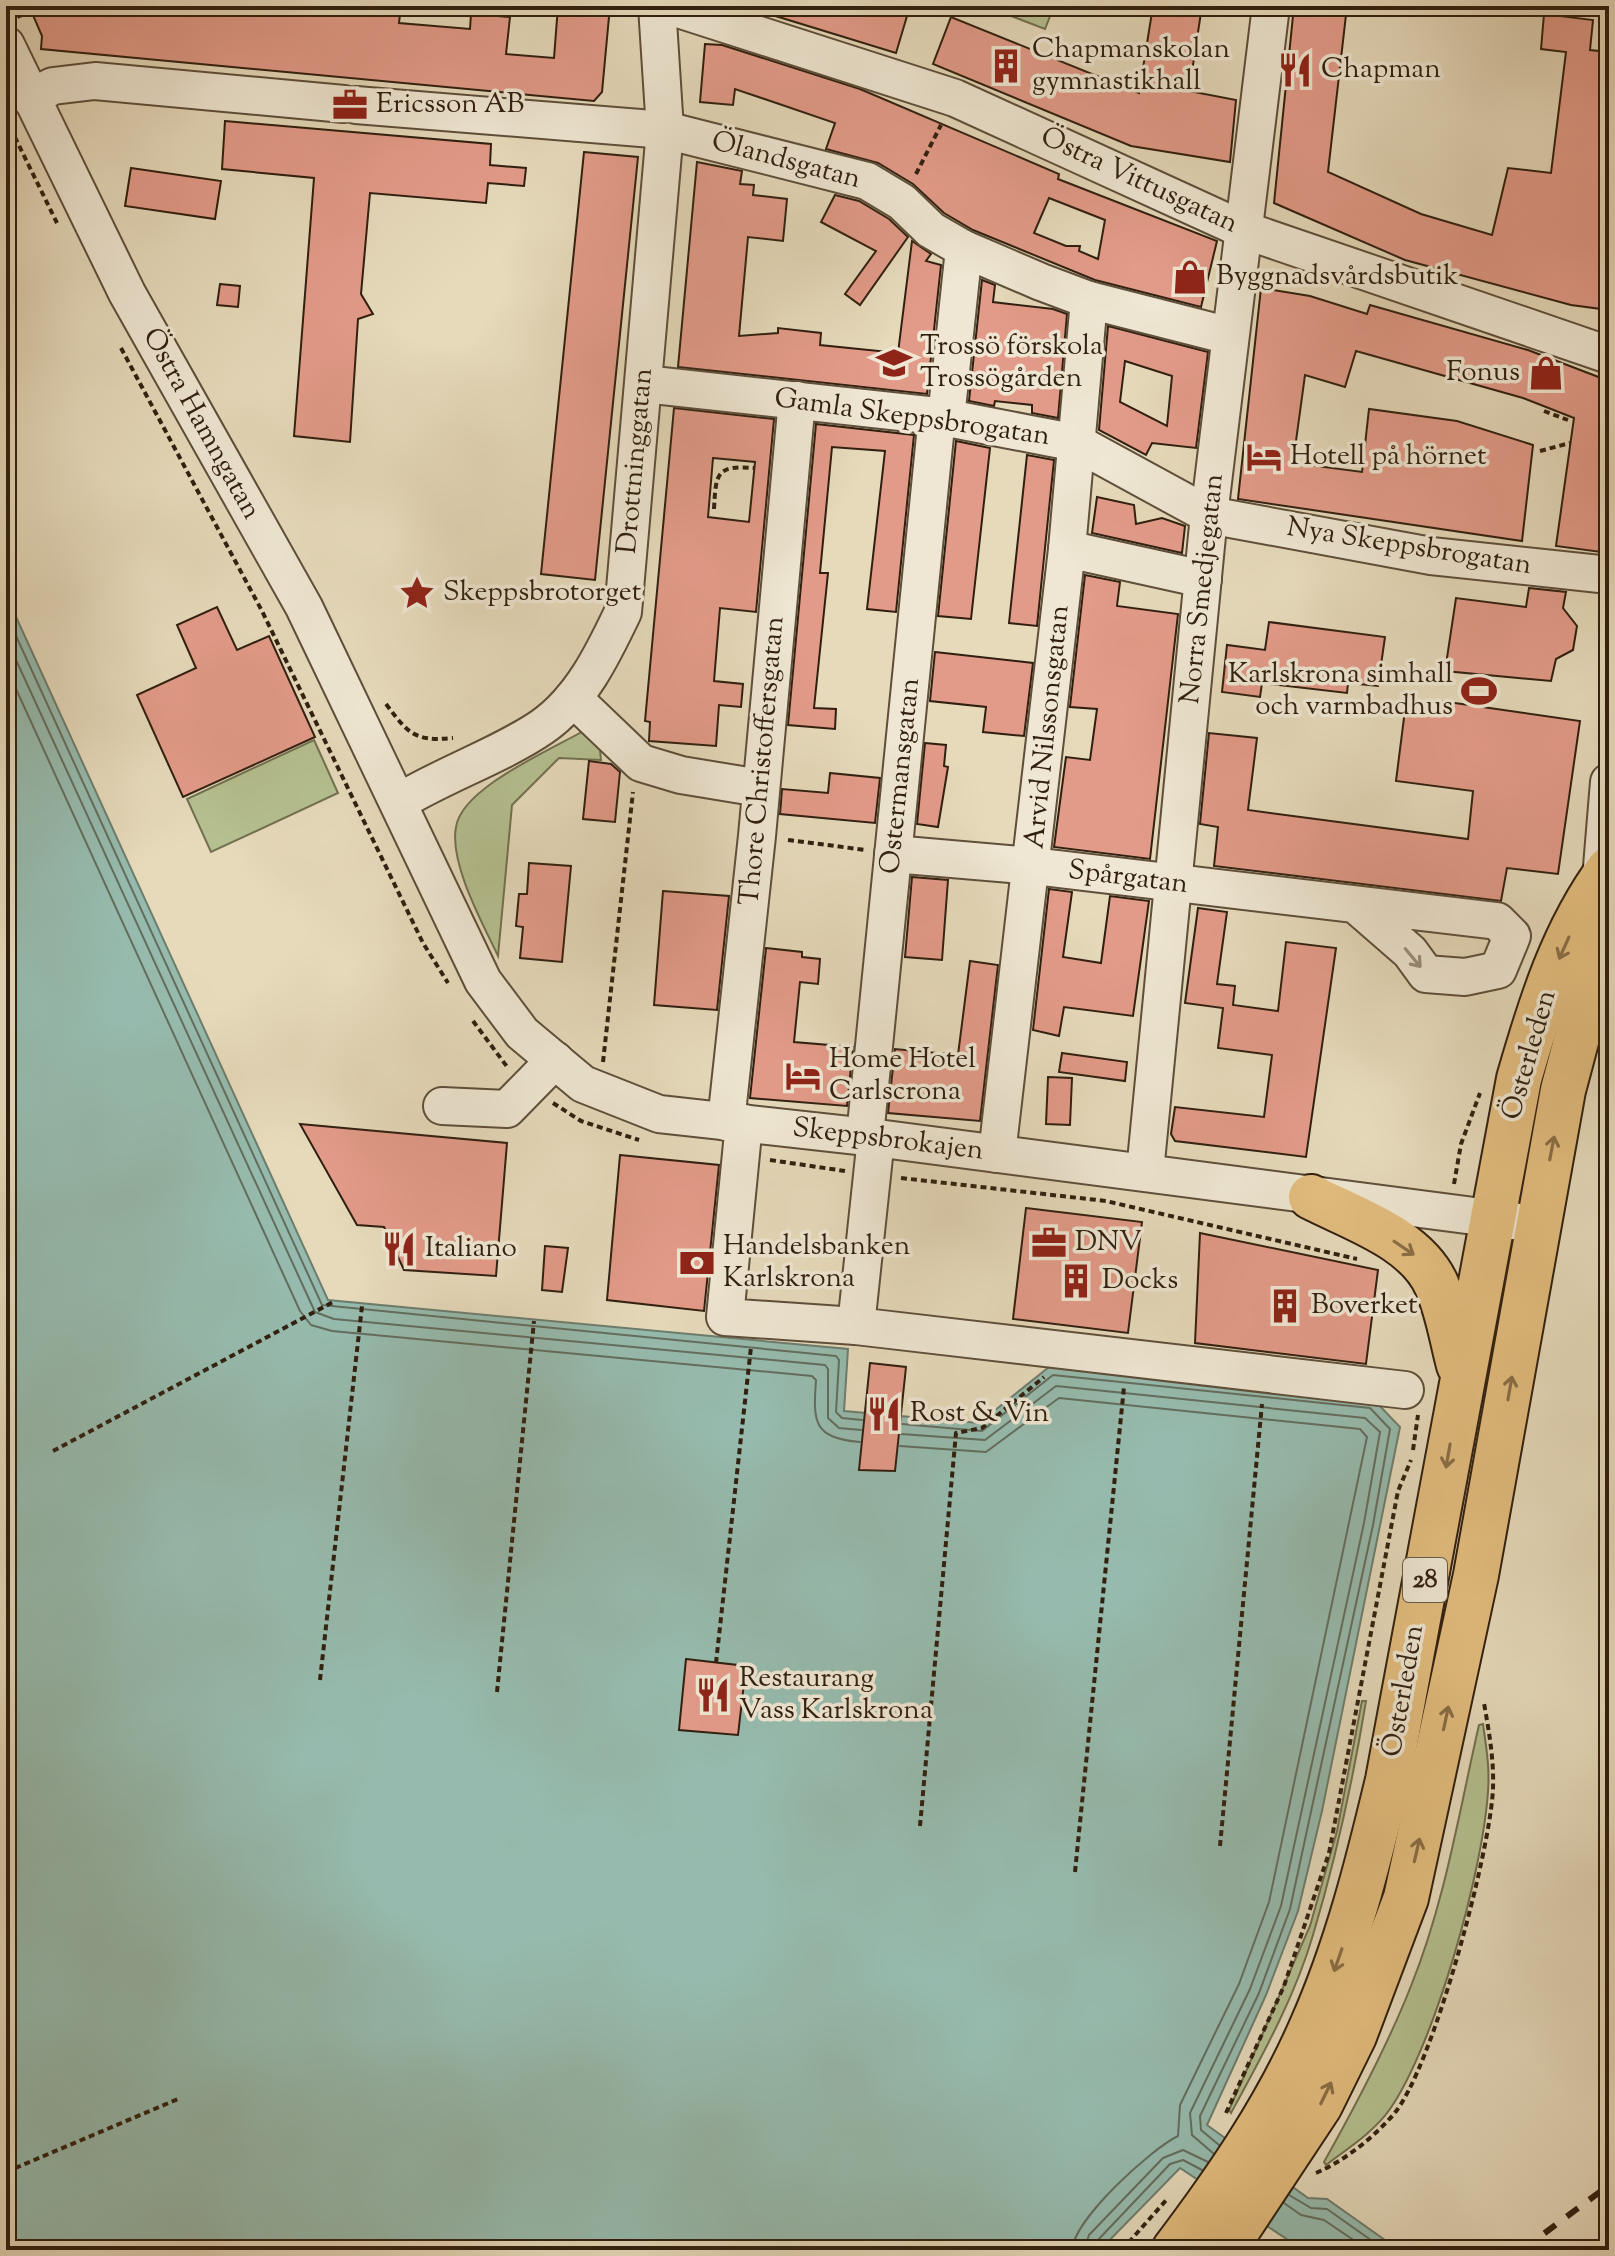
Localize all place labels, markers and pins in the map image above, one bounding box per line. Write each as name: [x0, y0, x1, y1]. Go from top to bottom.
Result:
place label: Chapmanskolan gymnastikhall: [1032, 30, 1230, 102]
building icon: Chapmanskolan gymnastikhall: [987, 47, 1025, 85]
place label: Chapman: [1321, 50, 1441, 90]
restaurant icon: Chapman: [1276, 51, 1314, 89]
place label: Ericsson AB: [376, 85, 524, 125]
office icon: Ericsson AB: [331, 86, 369, 124]
place label: Byggnadsvårdsbutik: [1216, 257, 1459, 297]
shop icon: Byggnadsvårdsbutik: [1171, 258, 1209, 296]
place label: Trossö förskola Trossögården: [920, 327, 1103, 399]
school or university icon: Trossö förskola Trossögården: [875, 344, 913, 382]
place label: Fonus: [1446, 353, 1520, 393]
shop icon: Fonus: [1527, 354, 1565, 392]
place label: Hotell på hörnet: [1290, 437, 1487, 477]
hotel icon: Hotell på hörnet: [1245, 438, 1283, 476]
place label: Skeppsbrotorget: [443, 573, 642, 613]
place icon: Skeppsbrotorget: [398, 574, 436, 612]
place label: Karlskrona simhall och varmbadhus: [1228, 655, 1453, 727]
sports icon: Karlskrona simhall och varmbadhus: [1460, 672, 1498, 710]
place label: Home Hotel Carlscrona: [829, 1040, 976, 1112]
hotel icon: Home Hotel Carlscrona: [784, 1057, 822, 1095]
place label: DNV: [1075, 1223, 1142, 1263]
office icon: DNV: [1030, 1224, 1068, 1262]
place label: Handelsbanken Karlskrona: [723, 1227, 910, 1299]
place label: Italiano: [425, 1229, 517, 1269]
restaurant icon: Italiano: [380, 1230, 418, 1268]
bank icon: Handelsbanken Karlskrona: [678, 1244, 716, 1282]
place label: Docks: [1102, 1261, 1178, 1301]
building icon: Docks: [1057, 1262, 1095, 1300]
place label: Boverket: [1311, 1286, 1418, 1326]
building icon: Boverket: [1266, 1287, 1304, 1325]
place label: Rost & Vin: [910, 1394, 1049, 1434]
restaurant icon: Rost & Vin: [865, 1395, 903, 1433]
place label: Restaurang Vass Karlskrona: [739, 1659, 933, 1731]
restaurant icon: Restaurang Vass Karlskrona: [694, 1676, 732, 1714]

